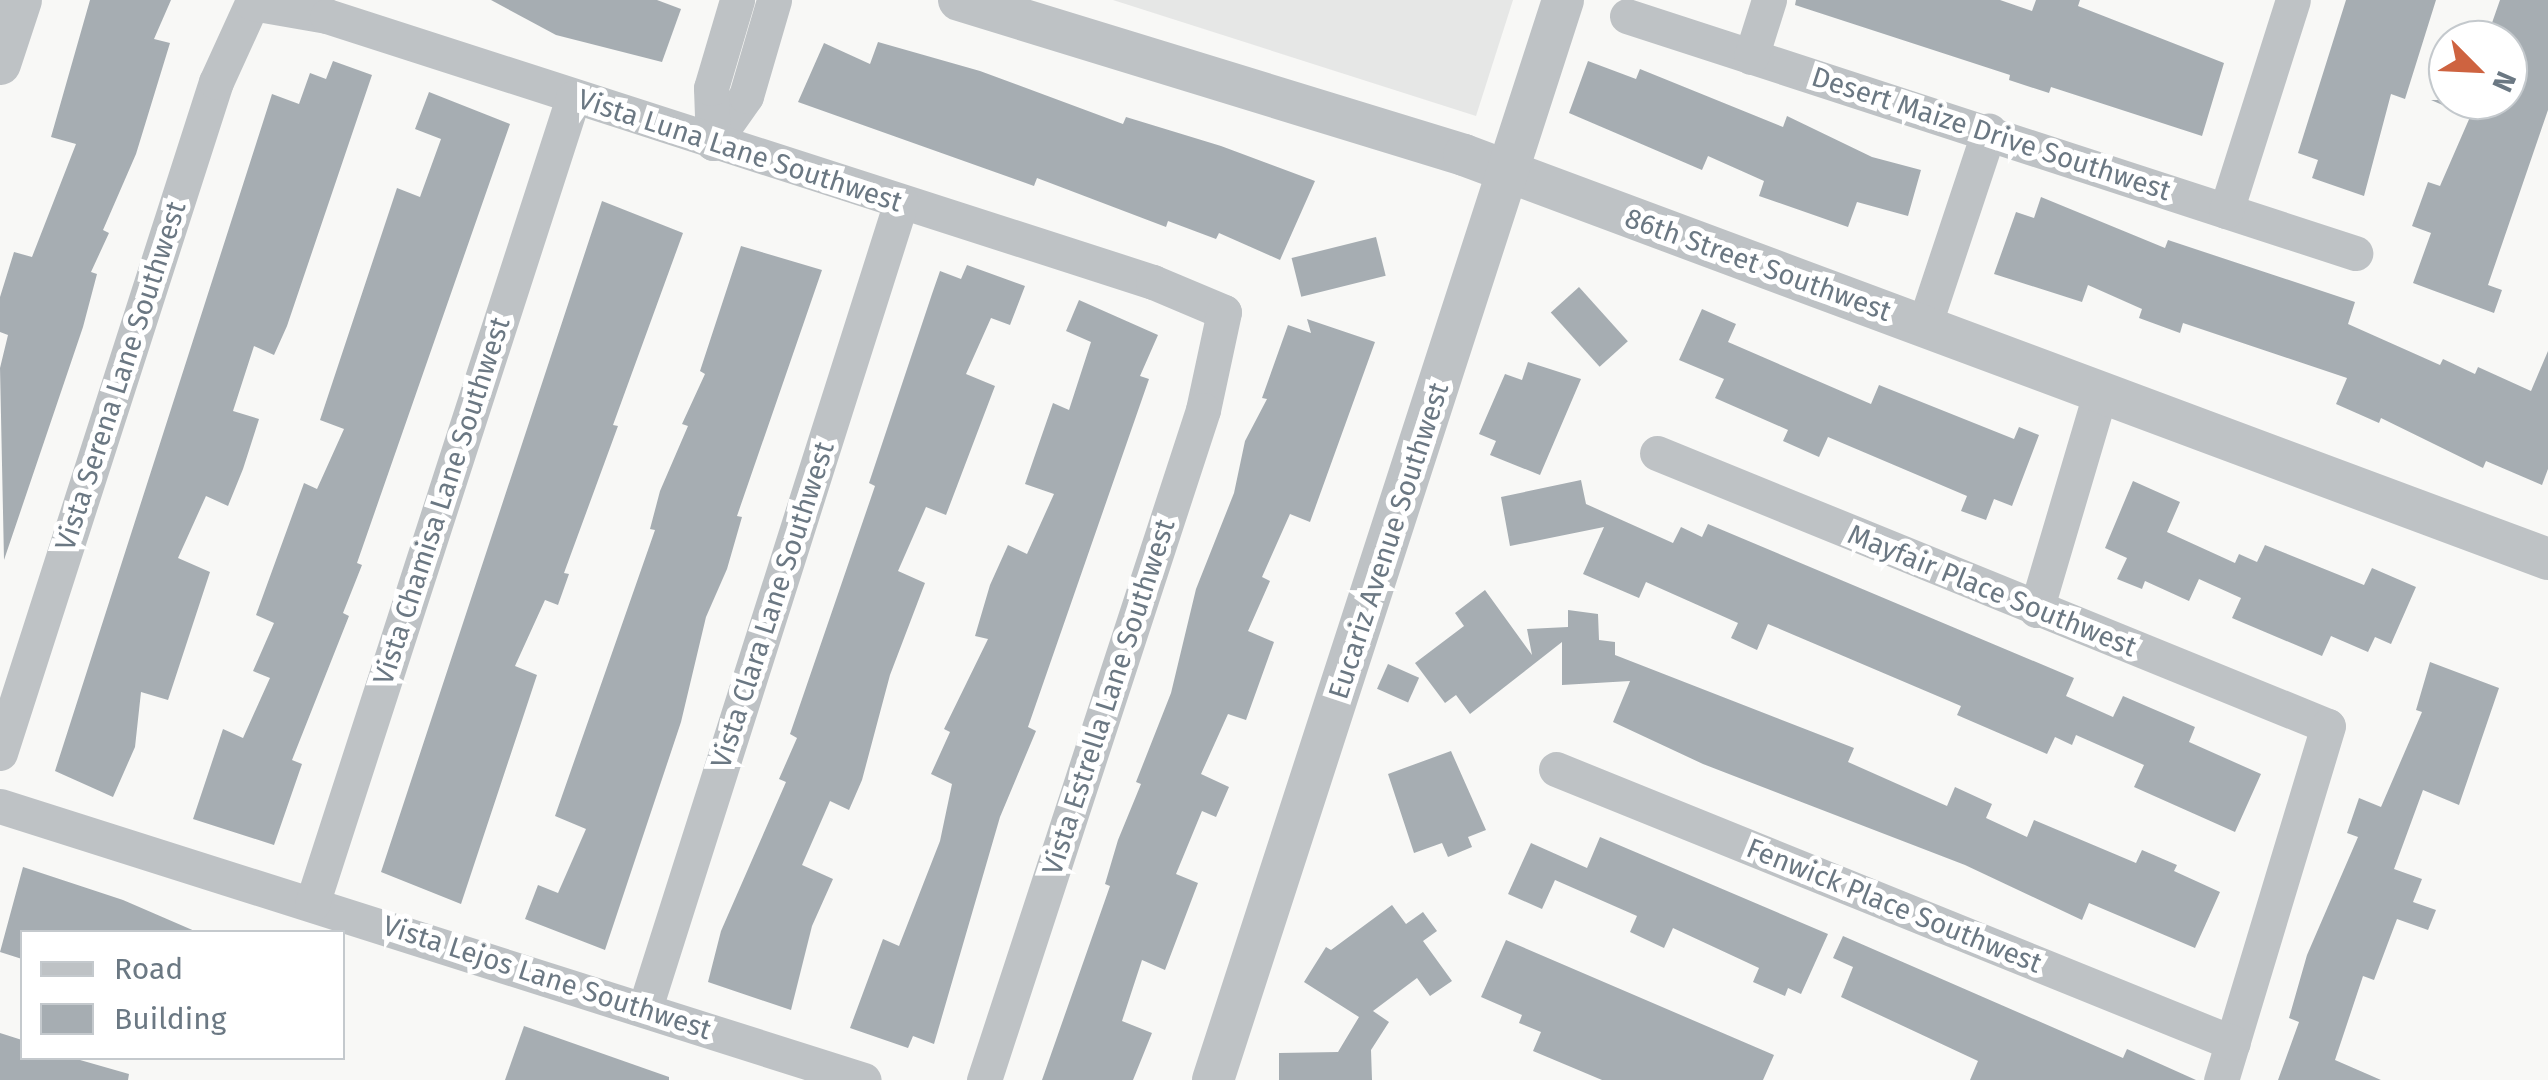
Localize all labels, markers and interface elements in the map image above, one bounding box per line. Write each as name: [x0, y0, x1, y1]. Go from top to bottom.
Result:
north arrow: [2428, 20, 2528, 120]
street label: Desert Maize Drive Southwest: [1807, 60, 2175, 208]
text: N: [2485, 66, 2523, 97]
street label: Vista Luna Lane Southwest: [574, 83, 906, 219]
street label: Vista Serena Lane Southwest: [49, 197, 193, 555]
street label: 86th Street Southwest: [1620, 201, 1896, 329]
street label: Vista Chamisa Lane Southwest: [367, 313, 517, 689]
street label: Eucariz Avenue Southwest: [1322, 378, 1456, 704]
street label: Vista Clara Lane Southwest: [704, 438, 842, 772]
street label: Vista Estrella Lane Southwest: [1036, 515, 1182, 879]
street label: Mayfair Place Southwest: [1843, 518, 2141, 664]
street label: Fenwick Place Southwest: [1742, 831, 2046, 981]
street label: Vista Lejos Lane Southwest: [379, 909, 715, 1047]
legend: [20, 930, 345, 1060]
text: Road: [114, 951, 183, 987]
text: Building: [114, 1001, 226, 1037]

